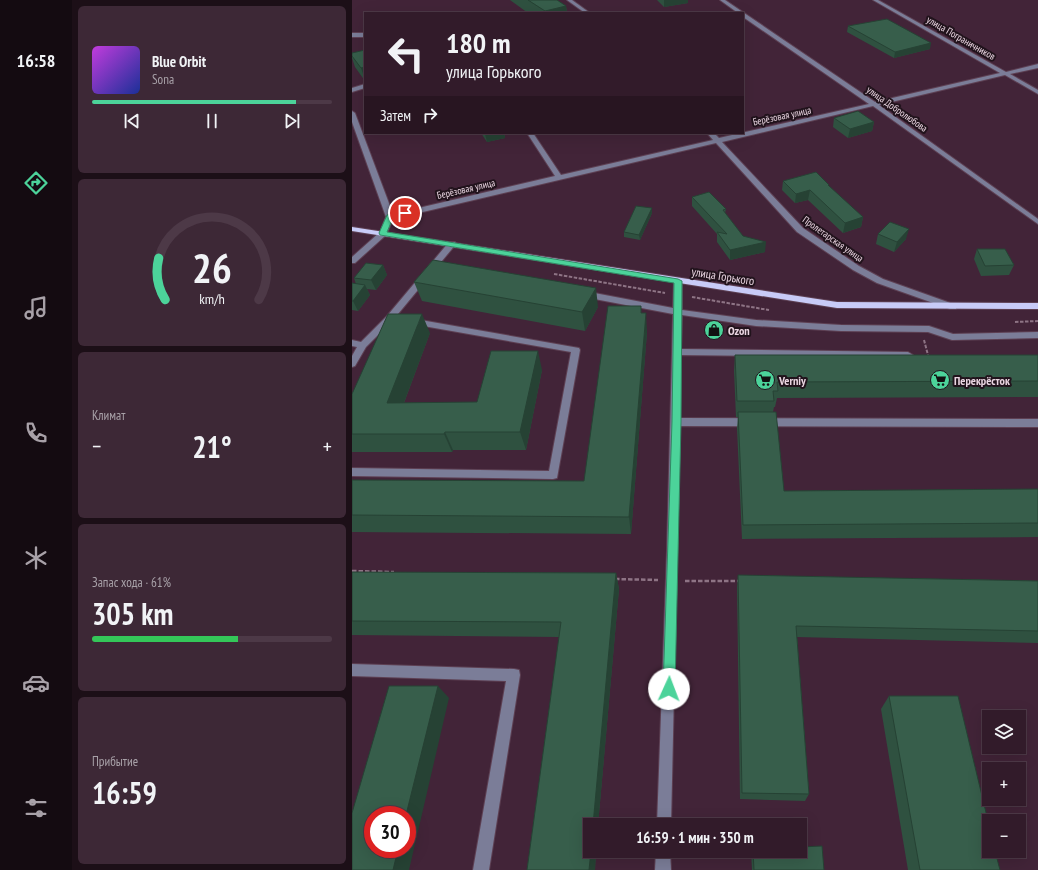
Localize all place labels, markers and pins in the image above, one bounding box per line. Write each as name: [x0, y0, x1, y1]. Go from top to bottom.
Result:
pin: [388, 196, 422, 230]
shop icon: Ozon: [703, 319, 725, 341]
place label: Ozon: [728, 323, 750, 338]
supermarket icon: Verniy: [754, 369, 776, 391]
supermarket icon: Перекрёсток: [929, 369, 951, 391]
place label: Verniy: [778, 373, 806, 388]
place label: Перекрёсток: [954, 373, 1010, 388]

